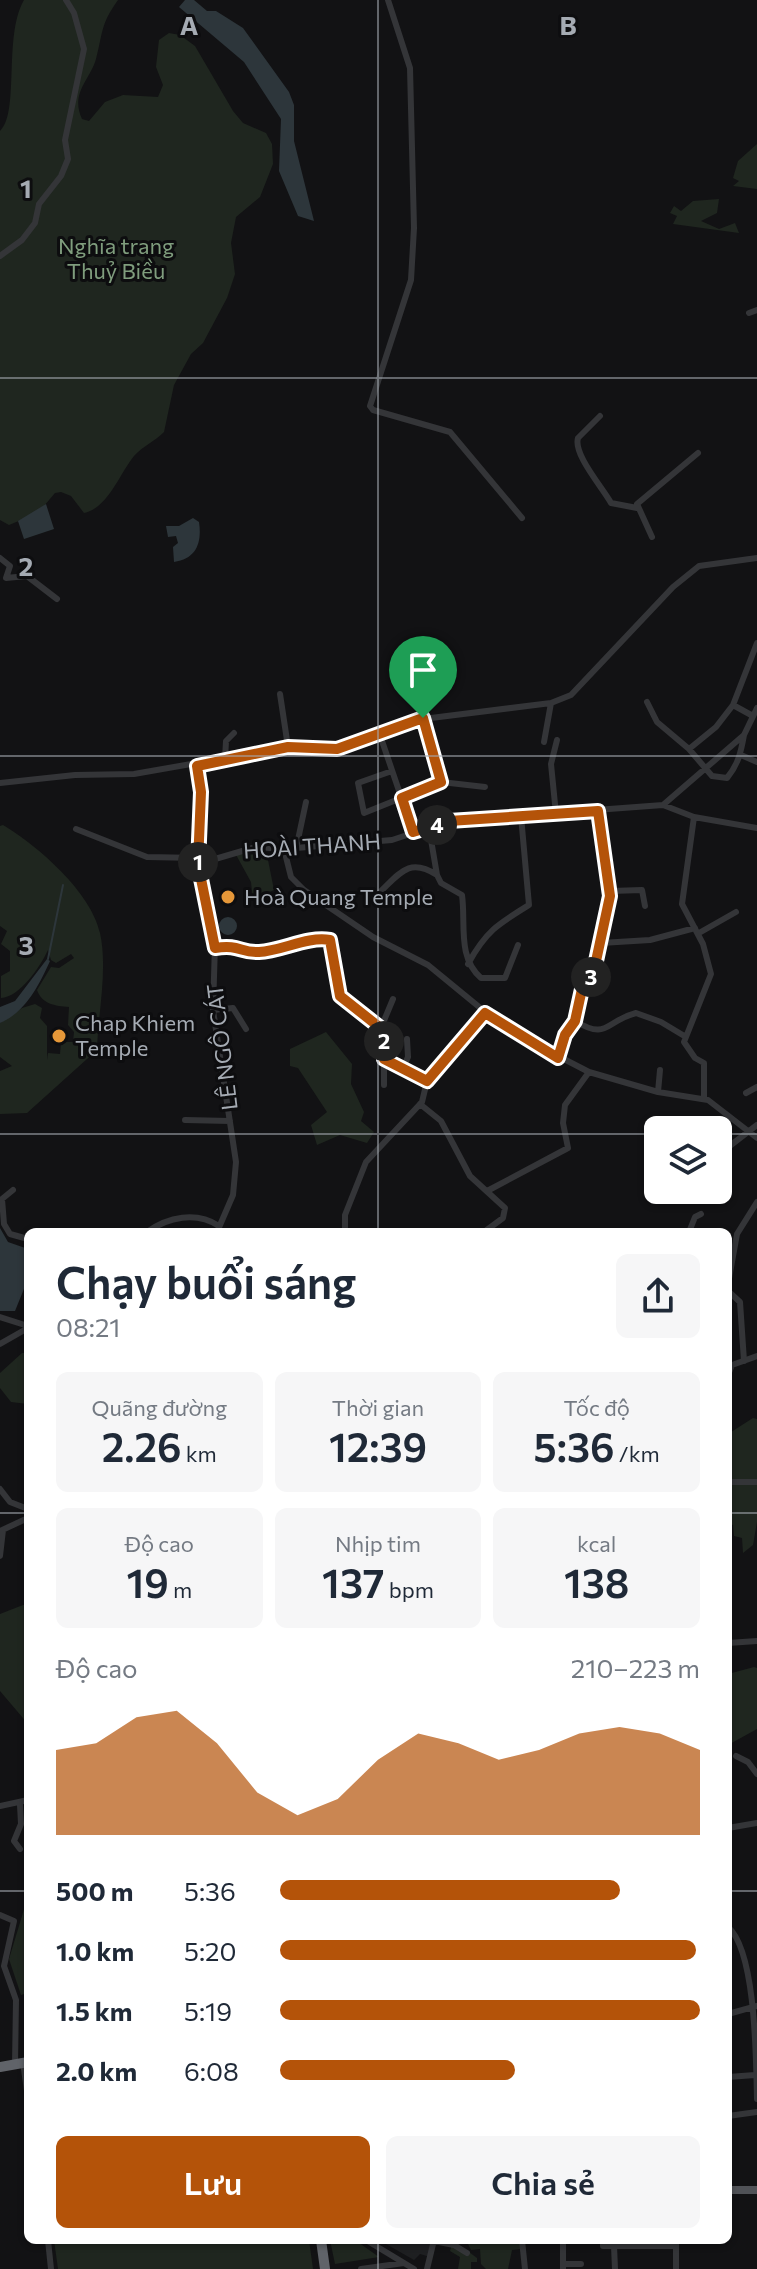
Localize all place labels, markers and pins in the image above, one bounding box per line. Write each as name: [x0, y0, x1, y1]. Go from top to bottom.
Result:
pin: [389, 636, 457, 718]
pin: 4: [417, 805, 457, 845]
pin: 1: [178, 842, 218, 882]
place label: Hoà Quang Temple: [244, 883, 433, 910]
marker: Hoà Quang Temple: [219, 888, 237, 906]
pin: 3: [571, 957, 611, 997]
place label: Chap Khiem Temple: [75, 1009, 195, 1061]
pin: 2: [364, 1021, 404, 1061]
marker: Chap Khiem Temple: [50, 1027, 68, 1045]

